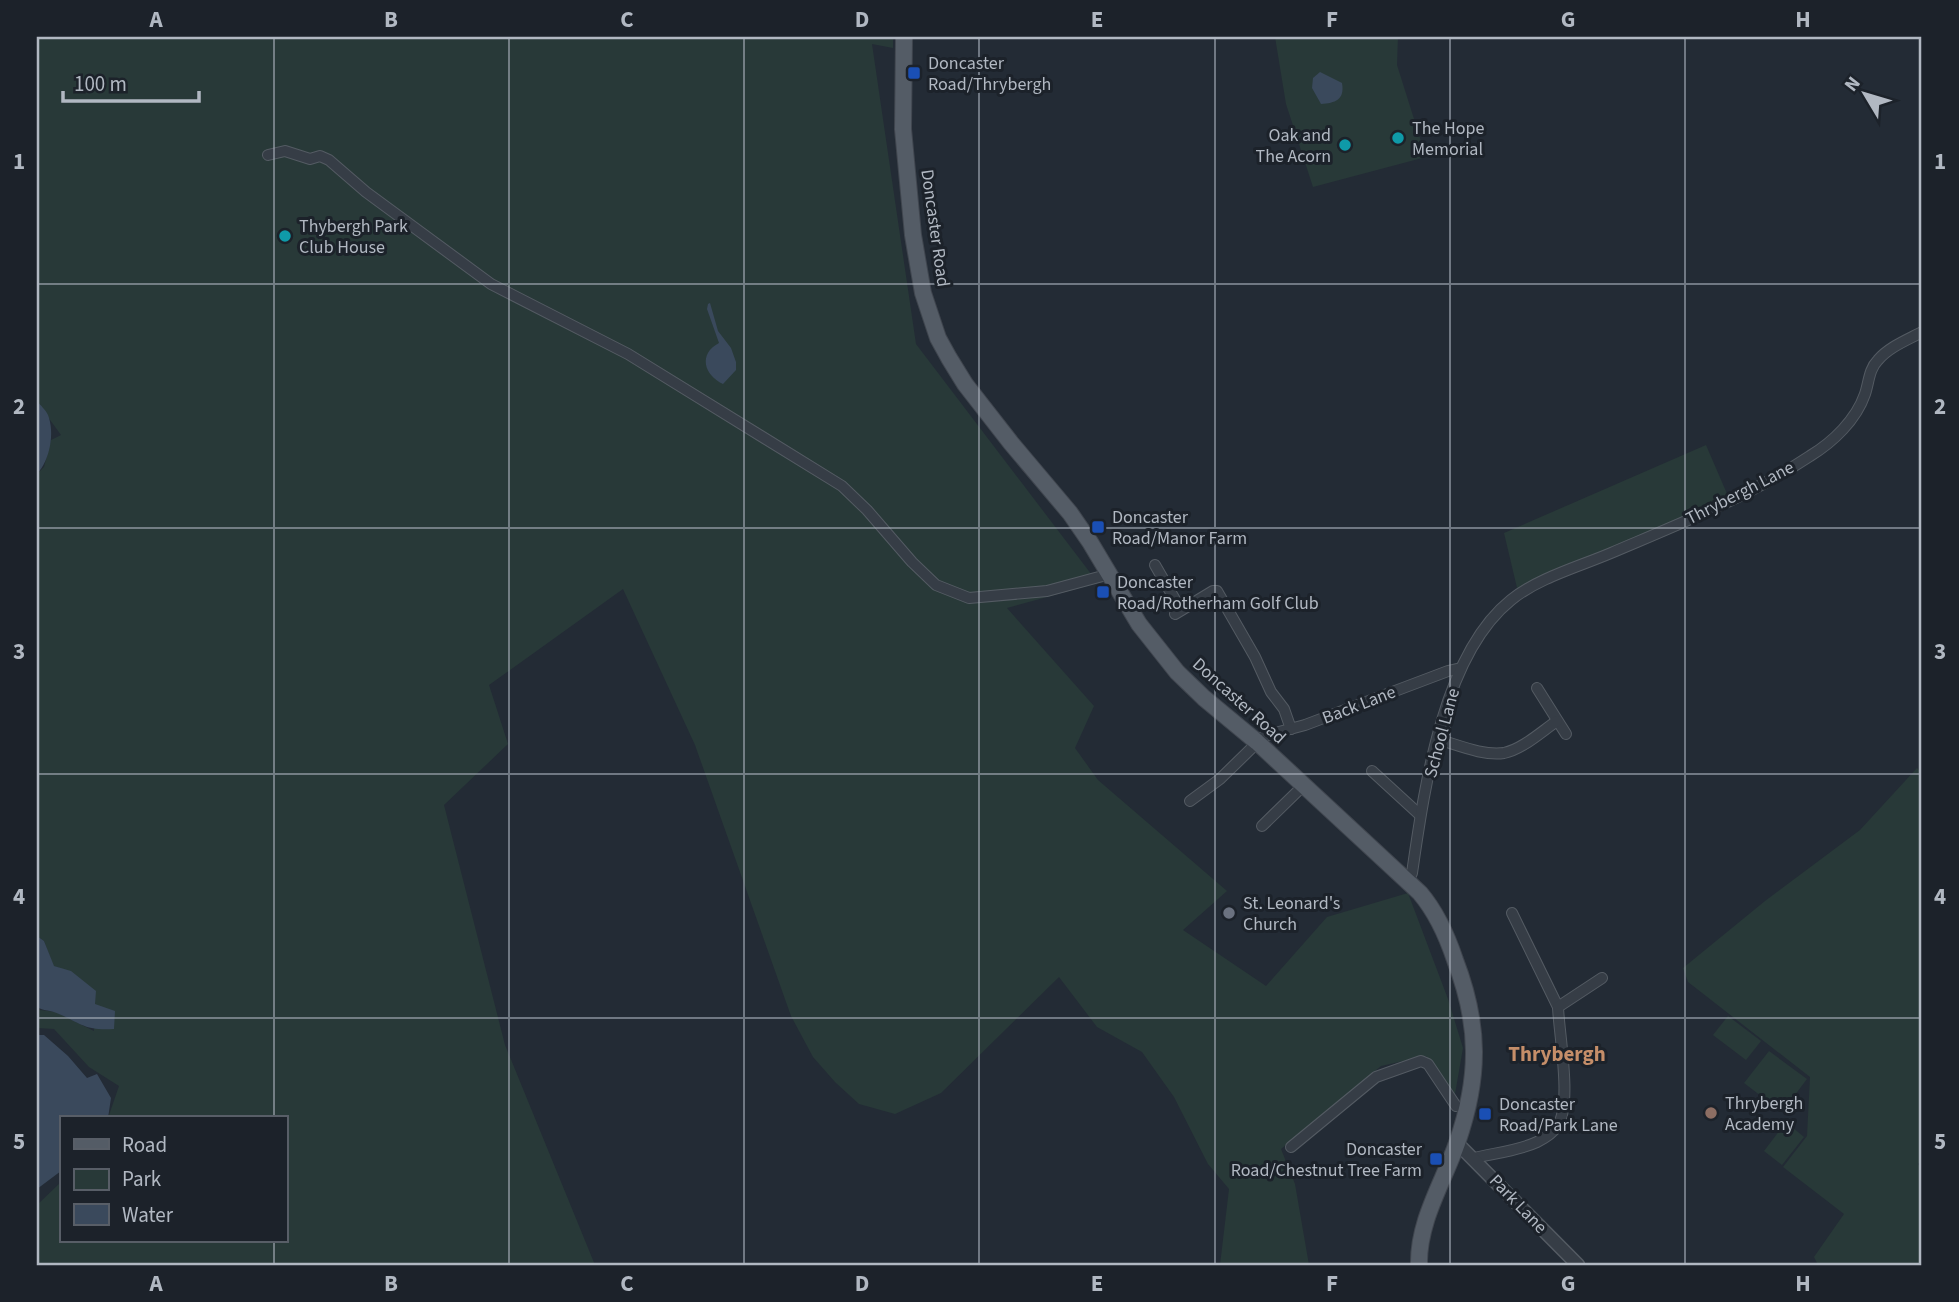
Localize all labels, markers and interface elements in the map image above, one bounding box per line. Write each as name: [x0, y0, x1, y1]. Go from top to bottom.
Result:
text: A: [148, 3, 163, 36]
text: B: [384, 3, 398, 36]
text: C: [620, 3, 634, 36]
text: D: [855, 3, 869, 36]
text: E: [1091, 3, 1103, 36]
text: F: [1326, 3, 1338, 36]
text: G: [1561, 3, 1575, 36]
text: H: [1795, 3, 1811, 36]
place label: Doncaster Road/Thrybergh: [928, 51, 1051, 97]
scale bar: [63, 60, 200, 104]
north arrow: [1829, 60, 1899, 130]
marker: Doncaster Road/Thrybergh: [906, 65, 922, 81]
text: 100 m: [74, 69, 127, 99]
text: N: [1838, 71, 1867, 98]
place label: The Hope Memorial: [1412, 116, 1484, 162]
place label: Oak and The Acorn: [1256, 123, 1331, 169]
marker: The Hope Memorial: [1390, 130, 1406, 146]
marker: Oak and The Acorn: [1337, 137, 1353, 153]
text: 1: [13, 145, 25, 178]
text: 1: [1934, 145, 1946, 178]
street label: Doncaster Road: [914, 168, 956, 288]
place label: Thybergh Park Club House: [299, 214, 408, 260]
marker: Thybergh Park Club House: [277, 228, 293, 244]
text: 2: [13, 390, 25, 423]
text: 2: [1934, 390, 1946, 423]
street label: Thrybergh Lane: [1682, 455, 1799, 531]
place label: Doncaster Road/Manor Farm: [1112, 505, 1247, 551]
marker: Doncaster Road/Manor Farm: [1090, 519, 1106, 535]
place label: Doncaster Road/Rotherham Golf Club: [1117, 570, 1319, 616]
marker: Doncaster Road/Rotherham Golf Club: [1095, 584, 1111, 600]
text: 3: [13, 635, 25, 668]
text: 3: [1934, 635, 1946, 668]
street label: Doncaster Road: [1187, 652, 1291, 750]
street label: Back Lane: [1319, 680, 1399, 730]
street label: School Lane: [1418, 685, 1466, 781]
text: 4: [13, 880, 25, 913]
text: 4: [1934, 880, 1946, 913]
place label: St. Leonard's Church: [1243, 891, 1340, 937]
marker: St. Leonard's Church: [1221, 905, 1237, 921]
district label: Thrybergh: [1508, 1039, 1606, 1069]
place label: Thrybergh Academy: [1725, 1091, 1803, 1137]
place label: Doncaster Road/Park Lane: [1499, 1092, 1618, 1138]
marker: Thrybergh Academy: [1703, 1105, 1719, 1121]
marker: Doncaster Road/Park Lane: [1477, 1106, 1493, 1122]
legend: [60, 1116, 287, 1242]
text: 5: [13, 1125, 25, 1158]
text: 5: [1934, 1125, 1946, 1158]
text: Road: [122, 1130, 167, 1160]
place label: Doncaster Road/Chestnut Tree Farm: [1231, 1137, 1423, 1183]
marker: Doncaster Road/Chestnut Tree Farm: [1428, 1151, 1444, 1167]
text: Park: [122, 1164, 162, 1194]
street label: Park Lane: [1483, 1169, 1553, 1239]
text: Water: [122, 1200, 174, 1230]
text: A: [148, 1267, 163, 1300]
text: B: [384, 1267, 398, 1300]
text: C: [620, 1267, 634, 1300]
text: D: [855, 1267, 869, 1300]
text: E: [1091, 1267, 1103, 1300]
text: F: [1326, 1267, 1338, 1300]
text: G: [1561, 1267, 1575, 1300]
text: H: [1795, 1267, 1811, 1300]

